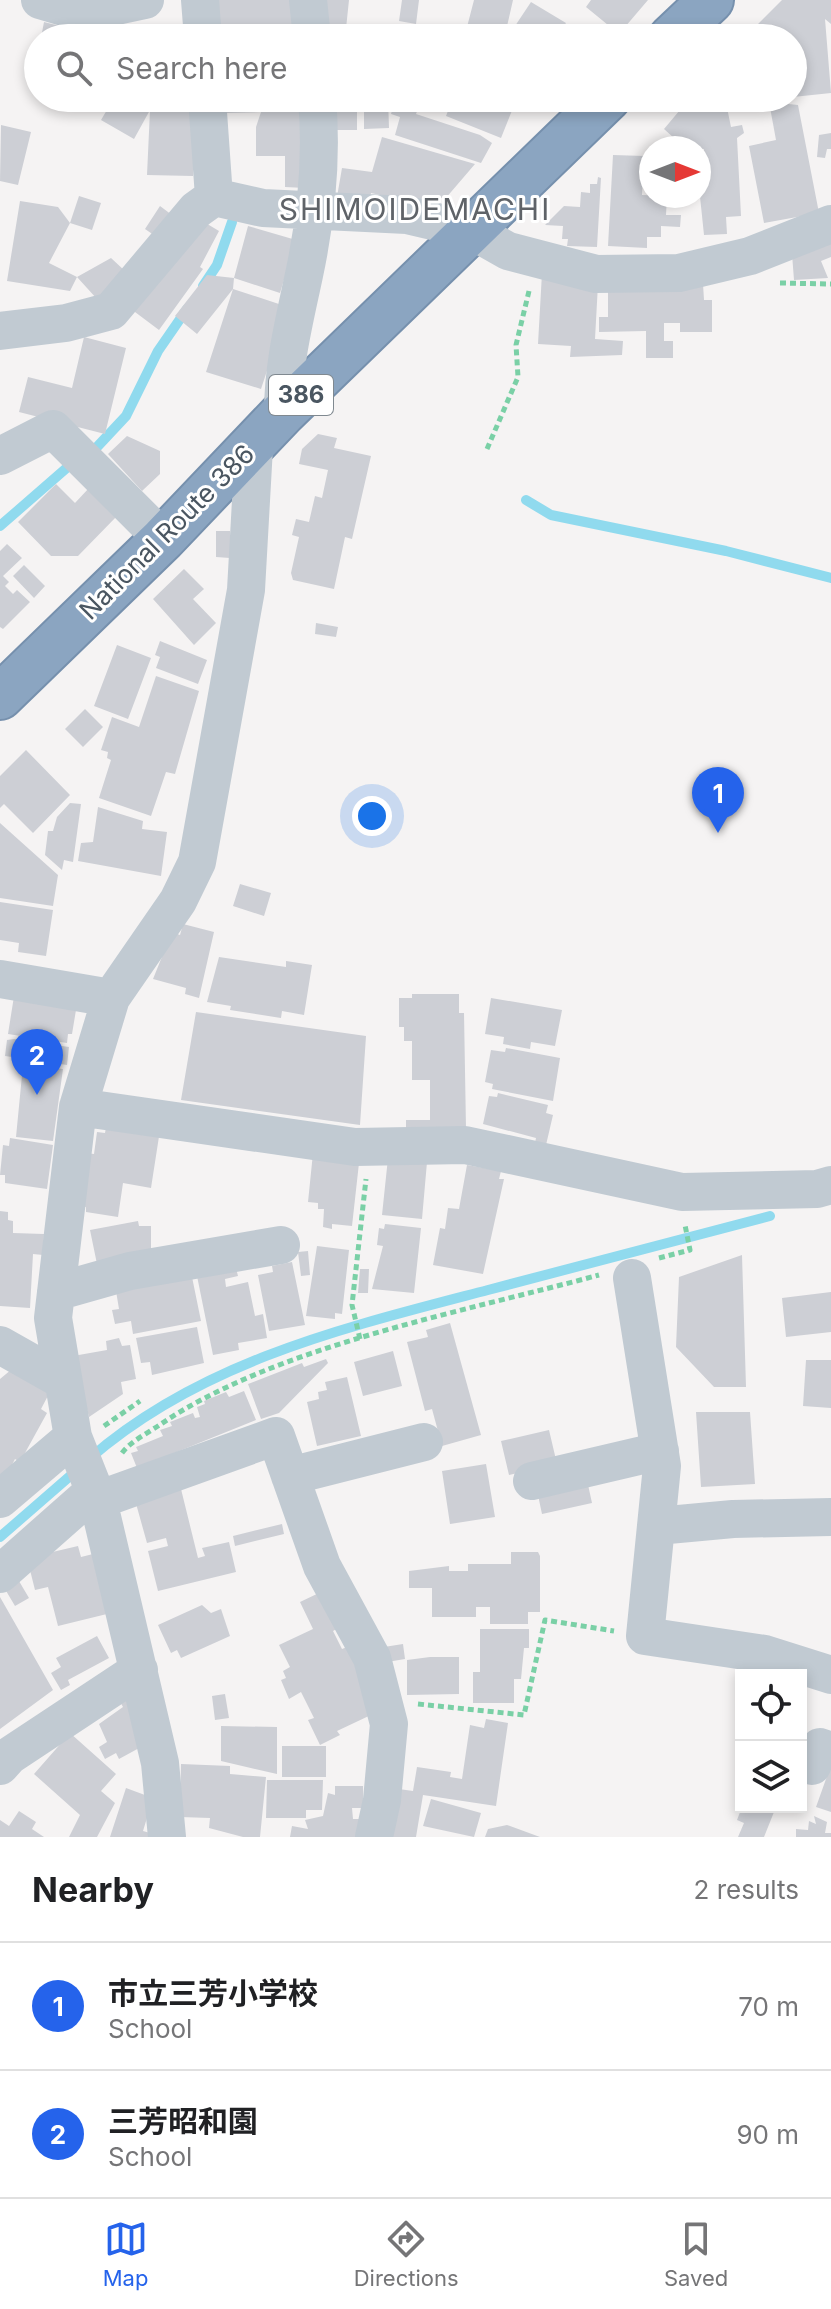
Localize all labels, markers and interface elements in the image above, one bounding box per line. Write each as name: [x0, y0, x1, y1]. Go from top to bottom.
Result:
search box: [24, 24, 807, 112]
icon: search: [52, 46, 96, 90]
text: Search here: [116, 50, 288, 86]
north arrow: [639, 136, 711, 208]
district label: SHIMOIDEMACHI: [279, 191, 551, 227]
road number: 386: [269, 375, 333, 415]
street label: National Route 386: [73, 438, 261, 626]
pin: 1: [692, 767, 744, 833]
your location: [352, 796, 392, 836]
pin: 2: [11, 1029, 63, 1095]
map controls: [735, 1669, 807, 1813]
button: locate: [735, 1669, 807, 1741]
button: layers: [735, 1741, 807, 1813]
text: Nearby: [32, 1869, 154, 1910]
text: 2 results: [694, 1874, 799, 1905]
text: 市立三芳小学校: [108, 1975, 318, 2011]
text: 1: [52, 1991, 64, 2022]
text: 70 m: [738, 1991, 799, 2022]
text: School: [108, 2013, 192, 2044]
text: 三芳昭和園: [108, 2103, 258, 2139]
text: 2: [50, 2119, 66, 2150]
text: 90 m: [736, 2119, 799, 2150]
text: School: [108, 2141, 192, 2172]
tab: Map: [103, 2217, 148, 2291]
tab: Directions: [354, 2217, 459, 2291]
tab: Saved: [664, 2217, 728, 2291]

